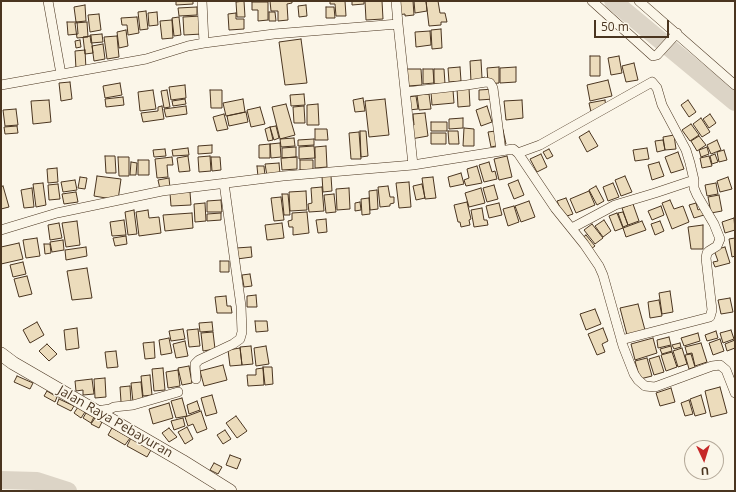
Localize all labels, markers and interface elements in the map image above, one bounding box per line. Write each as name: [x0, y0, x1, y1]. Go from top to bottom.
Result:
scale bar: [596, 12, 671, 38]
text: 50 m: [601, 18, 629, 35]
street label: Jalan Raya Pebayuran: [55, 383, 175, 461]
north arrow: [684, 440, 724, 480]
text: U: [700, 464, 709, 479]

